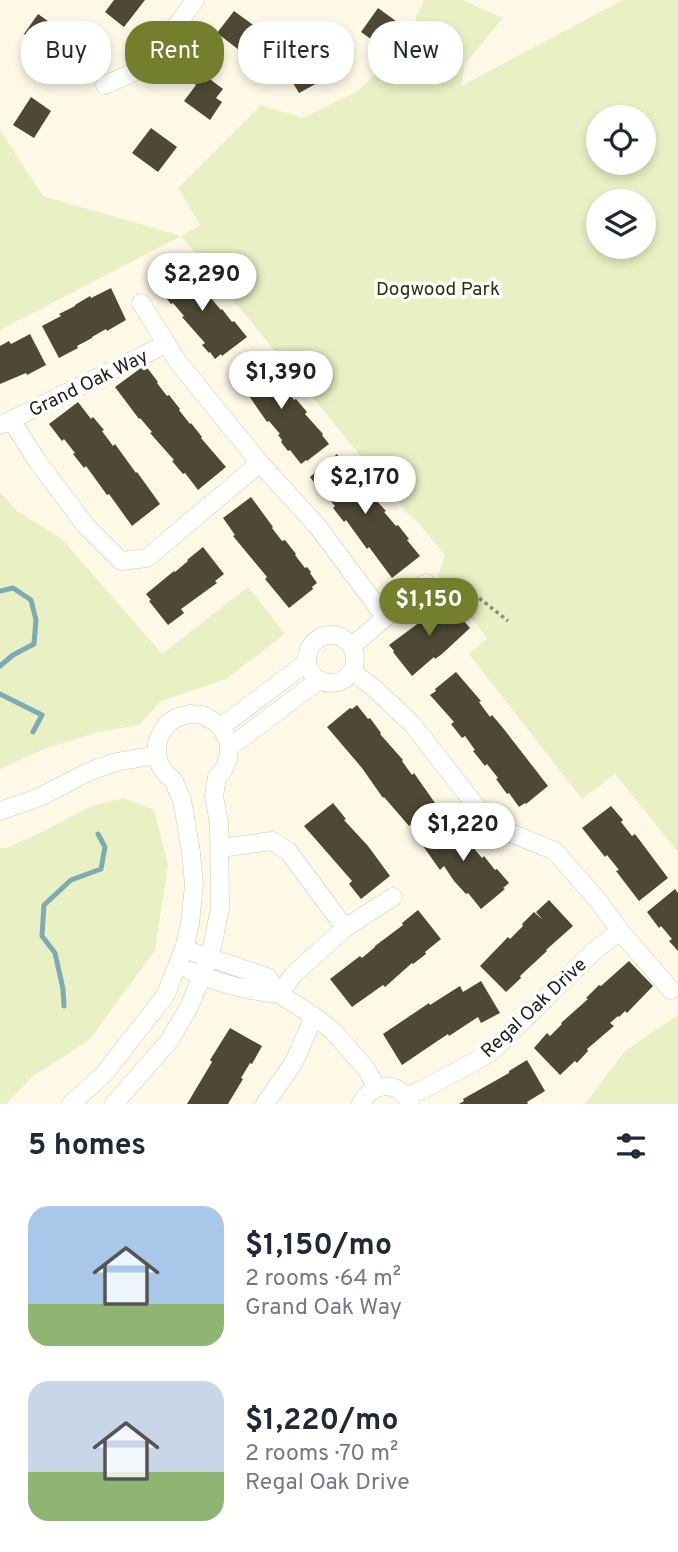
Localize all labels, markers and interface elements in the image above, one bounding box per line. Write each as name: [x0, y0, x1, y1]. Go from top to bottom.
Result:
chip: Buy: [21, 21, 111, 84]
chip: Rent: [125, 21, 224, 84]
chip: Filters: [238, 21, 354, 84]
chip: New: [368, 21, 463, 84]
map controls: [586, 105, 656, 259]
button: locate: [586, 105, 656, 175]
button: layers: [586, 189, 656, 259]
pin: $2,290: [145, 254, 259, 313]
text: $2,290: [163, 261, 241, 290]
park label: Dogwood Park: [376, 278, 500, 302]
street label: Grand Oak Way: [25, 345, 152, 423]
pin: $1,390: [224, 352, 338, 411]
text: $1,390: [245, 359, 317, 388]
pin: $2,170: [308, 456, 422, 516]
text: $2,170: [330, 464, 400, 493]
pin: $1,150: [372, 578, 486, 638]
text: $1,150: [395, 586, 463, 615]
pin: $1,220: [406, 804, 520, 863]
text: $1,220: [427, 811, 499, 840]
street label: Regal Oak Drive: [476, 953, 592, 1064]
icon: filters: [612, 1127, 650, 1165]
text: 5 homes: [28, 1128, 146, 1165]
text: $1,150/mo: [245, 1228, 392, 1265]
icon: home: [84, 1234, 168, 1318]
text: 2 rooms · 64 m²: [245, 1265, 401, 1294]
text: Grand Oak Way: [245, 1294, 402, 1323]
text: $1,220/mo: [245, 1403, 398, 1440]
icon: home: [84, 1409, 168, 1493]
text: 2 rooms · 70 m²: [245, 1440, 398, 1469]
text: Regal Oak Drive: [245, 1469, 410, 1498]

